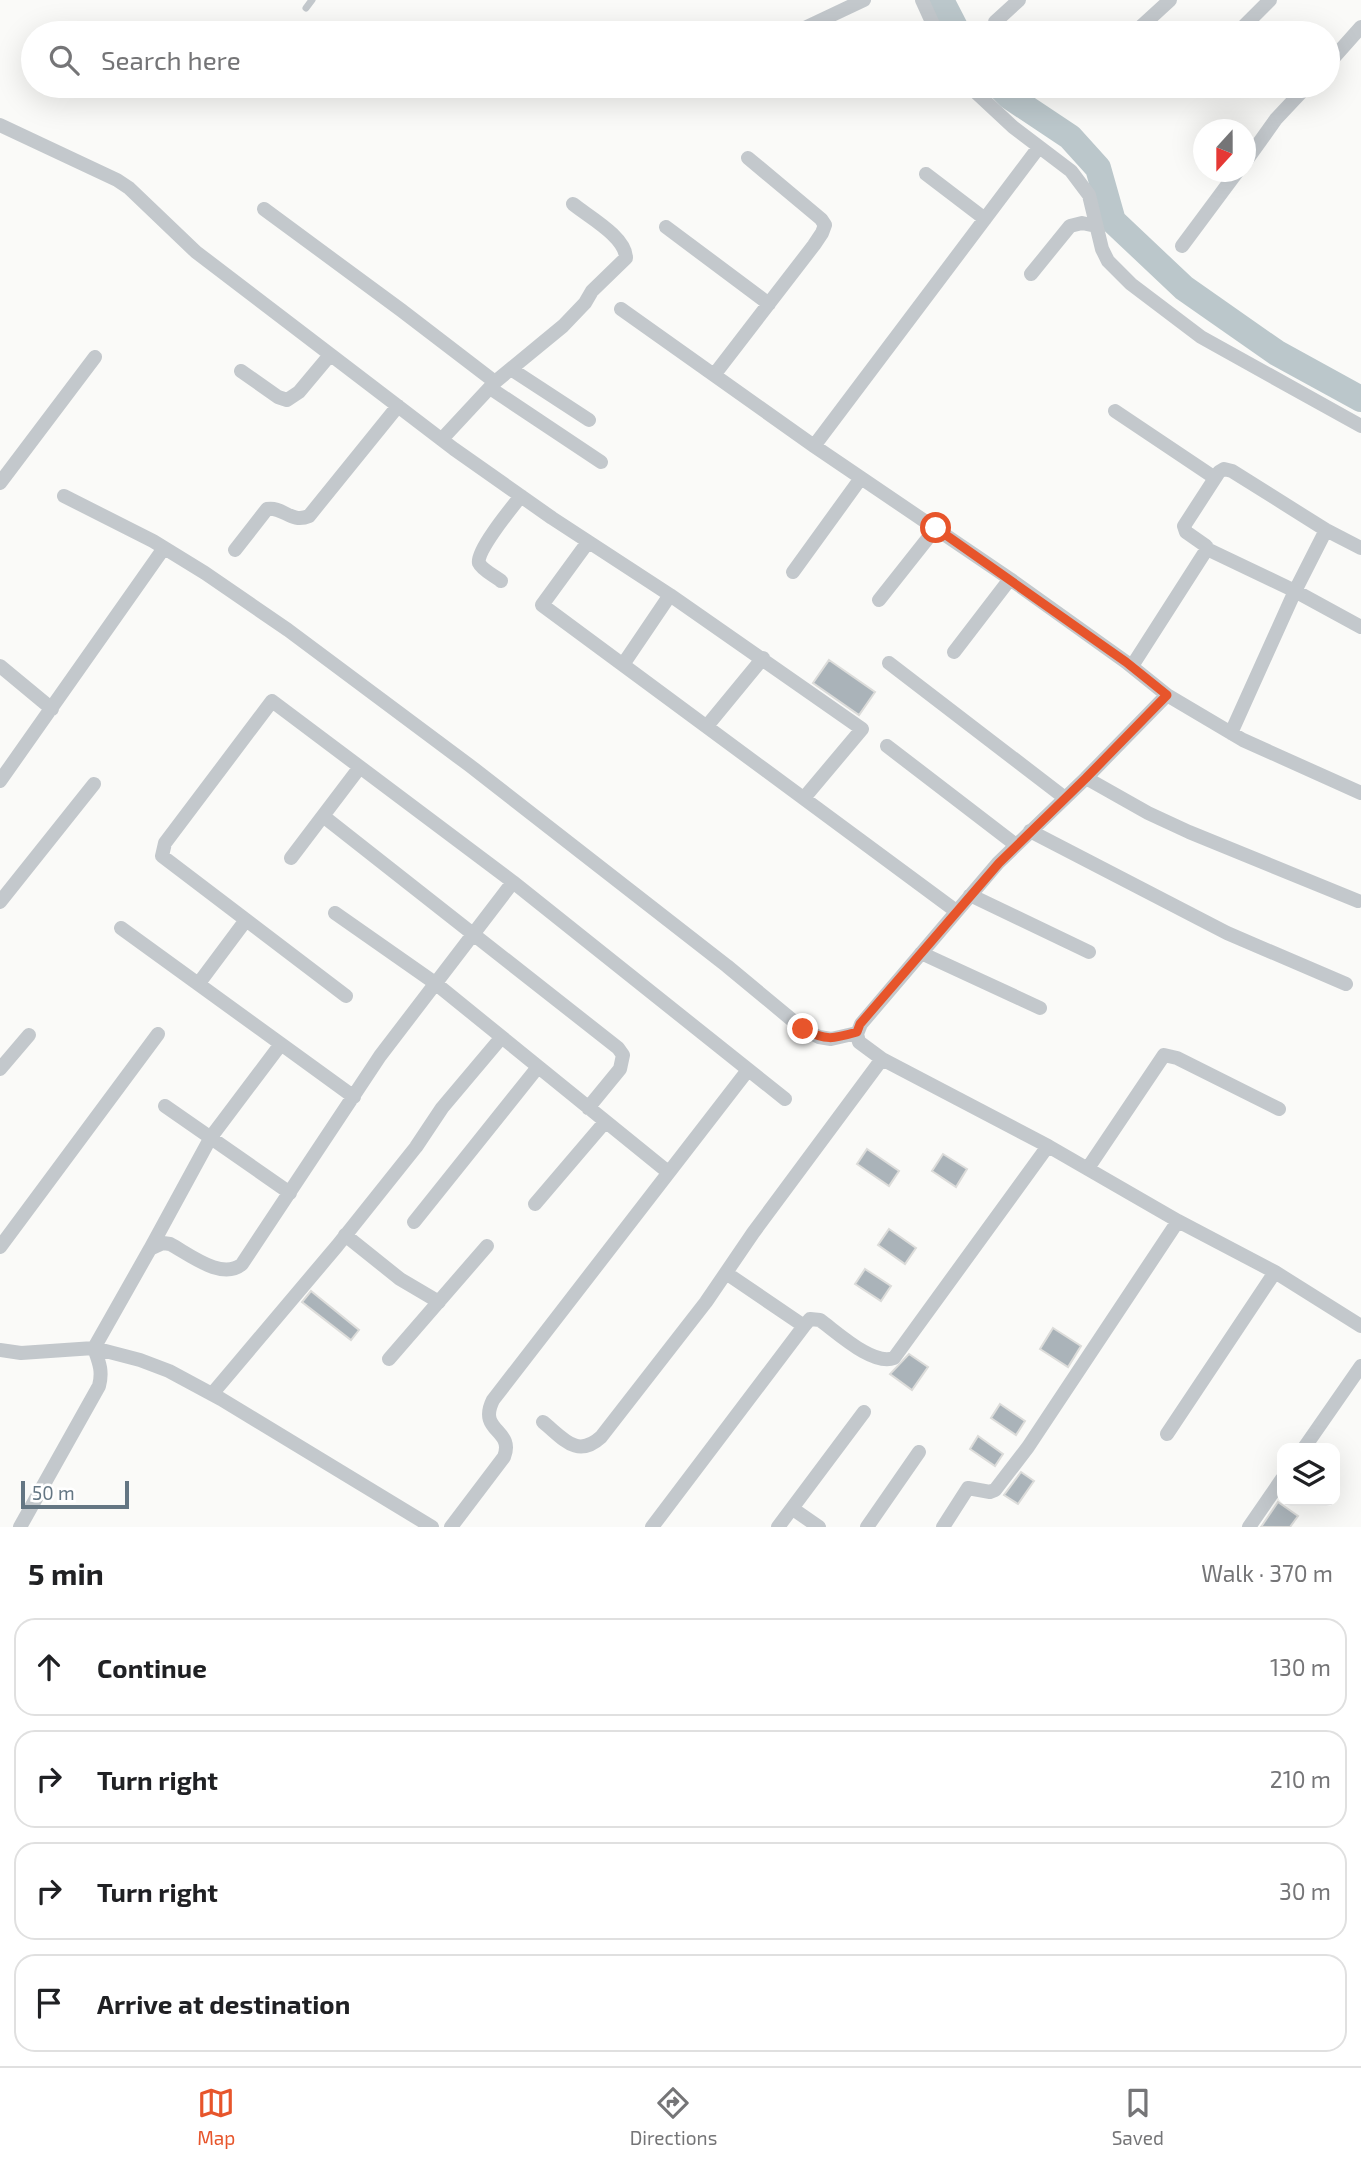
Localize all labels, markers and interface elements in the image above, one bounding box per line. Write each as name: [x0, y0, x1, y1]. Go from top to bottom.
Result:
search box: [21, 21, 1340, 98]
icon: search: [45, 41, 83, 79]
text: Search here: [101, 44, 241, 75]
north arrow: [1193, 119, 1256, 182]
route start: [920, 512, 951, 543]
route end: [787, 1013, 818, 1044]
map controls: [1277, 1443, 1340, 1506]
button: layers: [1277, 1443, 1340, 1506]
scale bar: [21, 1478, 130, 1510]
text: 50 m: [32, 1481, 75, 1504]
text: 5 min: [28, 1555, 104, 1591]
text: Walk · 370 m: [1201, 1559, 1333, 1587]
icon: ahead: [30, 1648, 68, 1686]
text: Continue: [97, 1652, 207, 1683]
text: 130 m: [1270, 1653, 1331, 1681]
icon: right: [30, 1760, 68, 1798]
text: Turn right: [97, 1764, 218, 1795]
text: 210 m: [1270, 1765, 1331, 1793]
icon: right: [30, 1872, 68, 1910]
text: Turn right: [97, 1876, 218, 1907]
text: 30 m: [1279, 1877, 1331, 1905]
icon: arrive: [30, 1984, 68, 2022]
text: Arrive at destination: [97, 1988, 350, 2019]
tab: Map: [197, 2084, 235, 2149]
tab: Directions: [630, 2084, 717, 2149]
tab: Saved: [1112, 2084, 1164, 2149]

